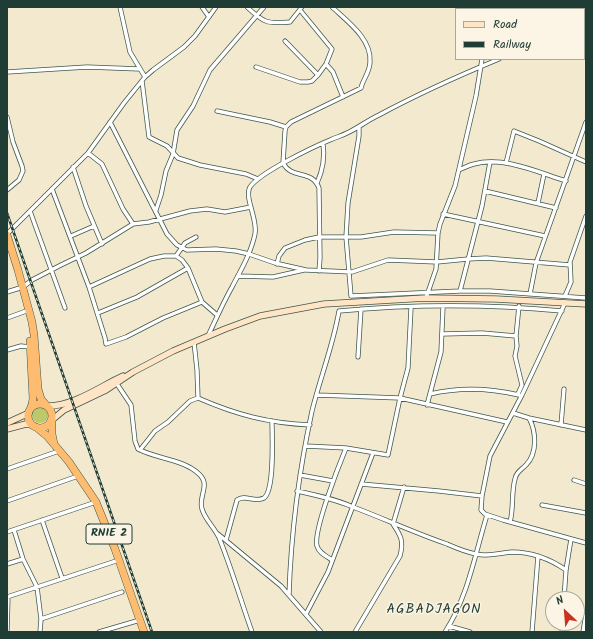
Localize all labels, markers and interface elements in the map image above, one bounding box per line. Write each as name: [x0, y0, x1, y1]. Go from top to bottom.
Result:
legend: [455, 8, 585, 60]
text: Road: [493, 15, 517, 34]
text: Railway: [493, 35, 531, 54]
road number: RNIE 2: [86, 524, 132, 544]
north arrow: [545, 591, 585, 631]
text: N: [553, 592, 567, 611]
district label: AGBADJAGON: [386, 603, 482, 619]

